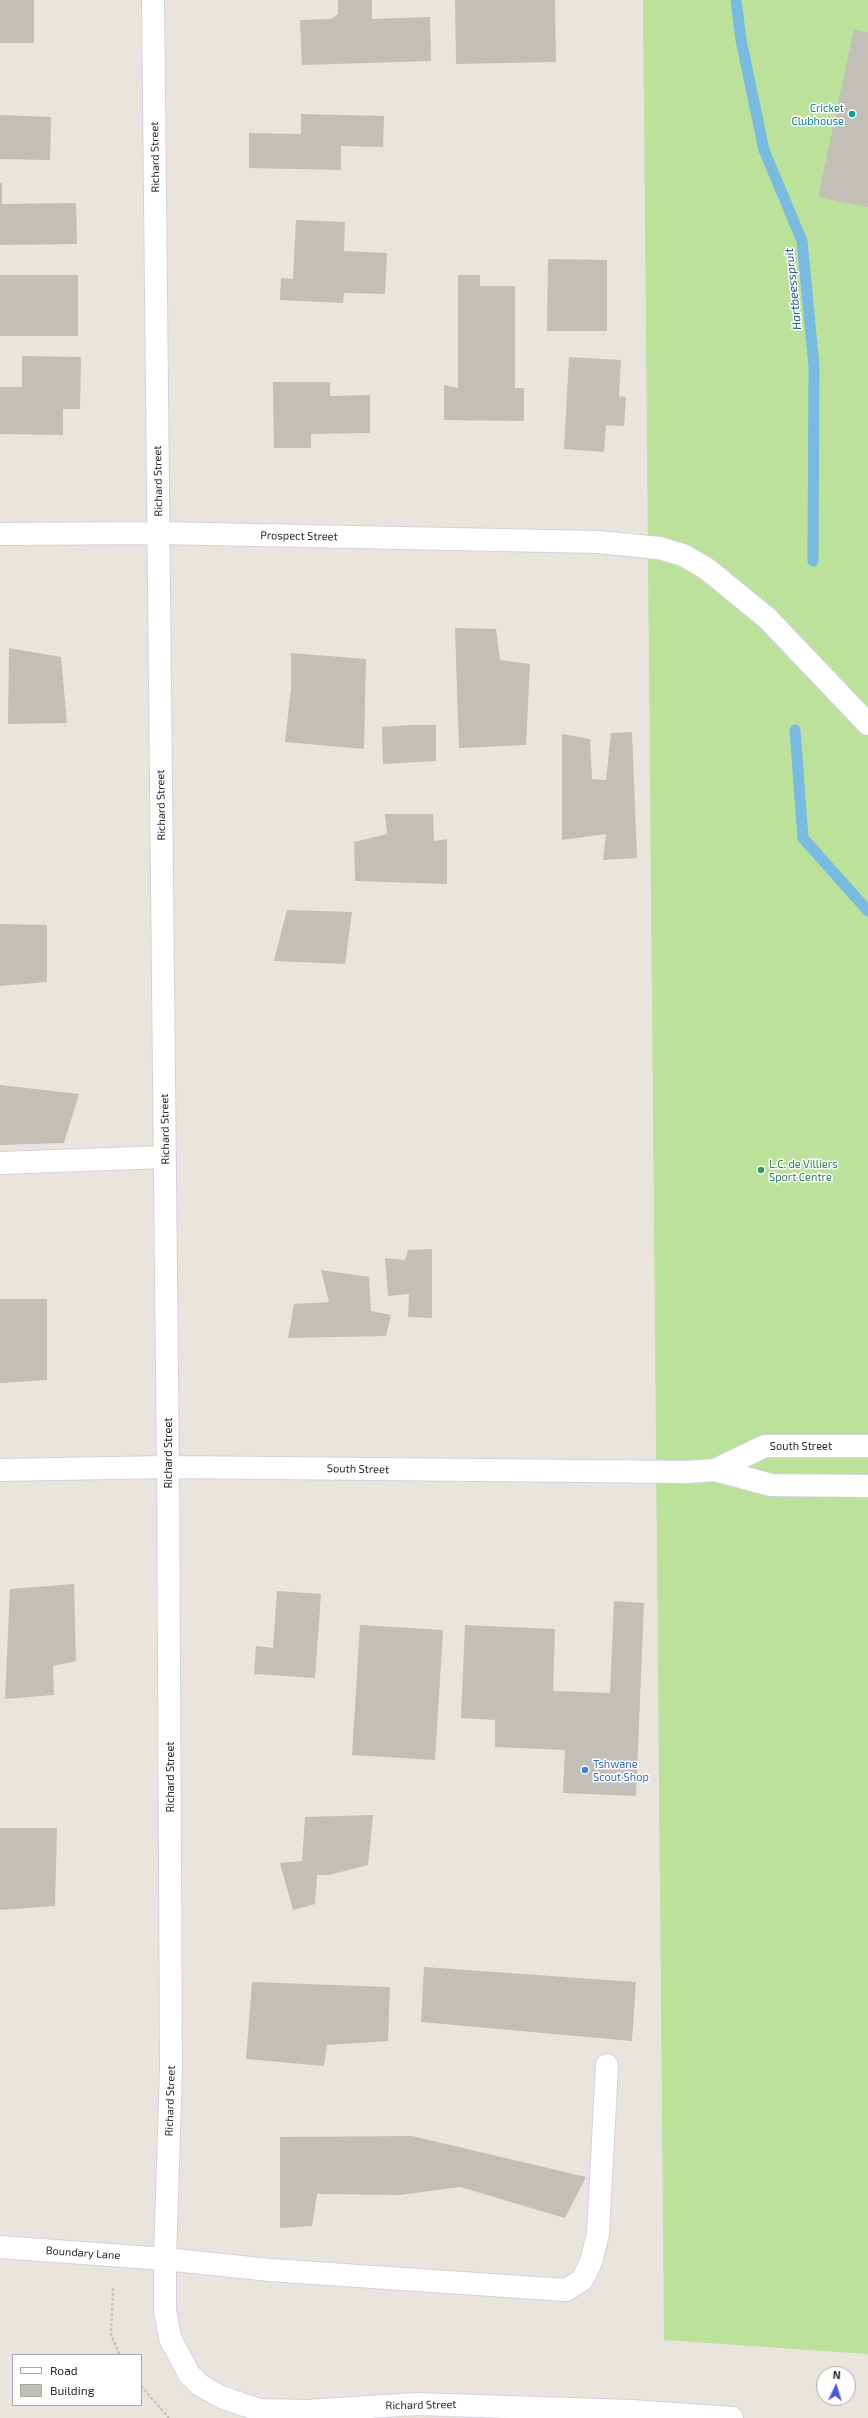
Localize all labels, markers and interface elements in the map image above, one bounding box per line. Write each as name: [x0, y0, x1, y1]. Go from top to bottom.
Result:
place label: Cricket Clubhouse: [792, 101, 844, 127]
marker: Cricket Clubhouse: [847, 109, 857, 119]
street label: Richard Street: [148, 121, 162, 193]
water label: Hartbeesspruit: [782, 247, 804, 331]
street label: Richard Street: [151, 445, 165, 517]
street label: Prospect Street: [260, 529, 338, 543]
street label: Richard Street: [154, 769, 168, 841]
street label: Richard Street: [158, 1093, 172, 1165]
place label: L.C. de Villiers Sport Centre: [769, 1157, 838, 1183]
marker: L.C. de Villiers Sport Centre: [756, 1165, 766, 1175]
street label: Richard Street: [161, 1418, 175, 1488]
street label: South Street: [770, 1439, 832, 1453]
street label: South Street: [327, 1462, 389, 1476]
street label: Richard Street: [163, 1742, 177, 1812]
place label: Tshwane Scout Shop: [593, 1757, 649, 1783]
marker: Tshwane Scout Shop: [580, 1765, 590, 1775]
street label: Richard Street: [162, 2065, 178, 2137]
street label: Boundary Lane: [45, 2244, 121, 2262]
legend: [12, 2354, 142, 2406]
text: Road: [50, 2363, 78, 2377]
north arrow: [816, 2366, 856, 2406]
text: N: [832, 2368, 841, 2381]
text: Building: [50, 2383, 94, 2397]
street label: Richard Street: [385, 2398, 457, 2412]

